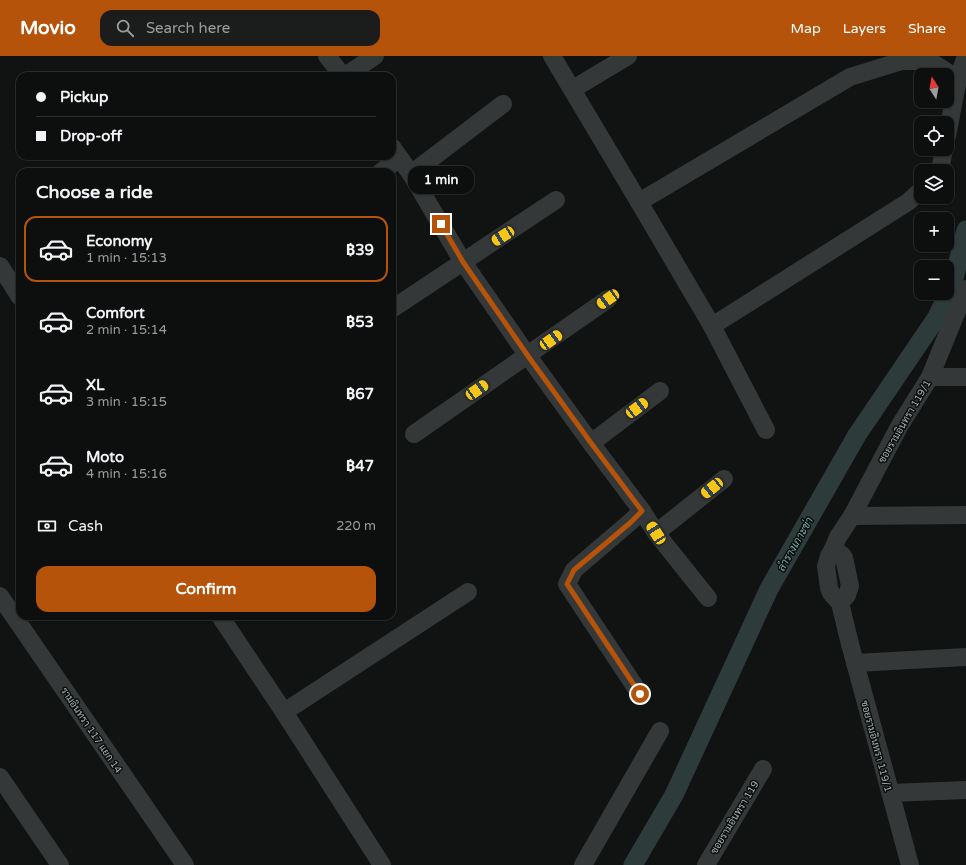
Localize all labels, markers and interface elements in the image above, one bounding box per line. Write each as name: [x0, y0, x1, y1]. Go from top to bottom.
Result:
search box: [100, 10, 380, 46]
text: Movio: [20, 17, 76, 39]
icon: search: [114, 17, 136, 39]
text: Search here: [146, 19, 230, 37]
text: Map: [791, 20, 821, 37]
text: Layers: [843, 20, 886, 37]
text: Share: [908, 20, 946, 37]
north arrow: [914, 68, 954, 108]
map controls: [914, 68, 954, 300]
text: Pickup: [60, 88, 108, 106]
button: locate: [914, 116, 954, 156]
text: Drop-off: [60, 127, 122, 145]
button: layers: [914, 164, 954, 204]
callout: 1 min: [408, 166, 474, 194]
text: 1 min: [424, 172, 458, 188]
text: Choose a ride: [36, 181, 153, 203]
button: +: [914, 212, 954, 252]
route end: [432, 215, 450, 233]
car: [490, 224, 516, 248]
icon: car: [38, 231, 74, 267]
text: Economy: [86, 232, 152, 250]
text: ฿39: [346, 241, 374, 259]
text: 1 min · 15:13: [86, 250, 167, 266]
button: −: [914, 260, 954, 300]
car: [595, 287, 621, 311]
icon: car: [38, 303, 74, 339]
text: Comfort: [86, 304, 145, 322]
text: ฿53: [346, 313, 374, 331]
text: 2 min · 15:14: [86, 322, 167, 338]
car: [538, 328, 564, 352]
icon: car: [38, 375, 74, 411]
text: XL: [86, 376, 105, 394]
car: [464, 378, 490, 402]
street label: ซอยรามอินทรา 119/1: [876, 378, 934, 465]
text: ฿67: [346, 385, 374, 403]
text: 3 min · 15:15: [86, 394, 167, 410]
car: [624, 396, 650, 420]
icon: car: [38, 447, 74, 483]
text: Moto: [86, 448, 124, 466]
text: ฿47: [346, 457, 374, 475]
text: 4 min · 15:16: [86, 466, 167, 482]
car: [699, 476, 725, 500]
water label: ลำรางเกาะข่า: [774, 514, 816, 574]
icon: cash: [36, 515, 58, 537]
text: Cash: [68, 517, 103, 535]
text: 220 m: [336, 518, 376, 534]
car: [644, 520, 668, 546]
button: Confirm: [36, 566, 376, 612]
street label: รามอินทรา 117 แยก 14: [58, 685, 124, 776]
route start: [631, 685, 649, 703]
street label: ซอยรามอินทรา 119/1: [858, 699, 894, 793]
street label: ซอยรามอินทรา 119: [708, 779, 762, 856]

